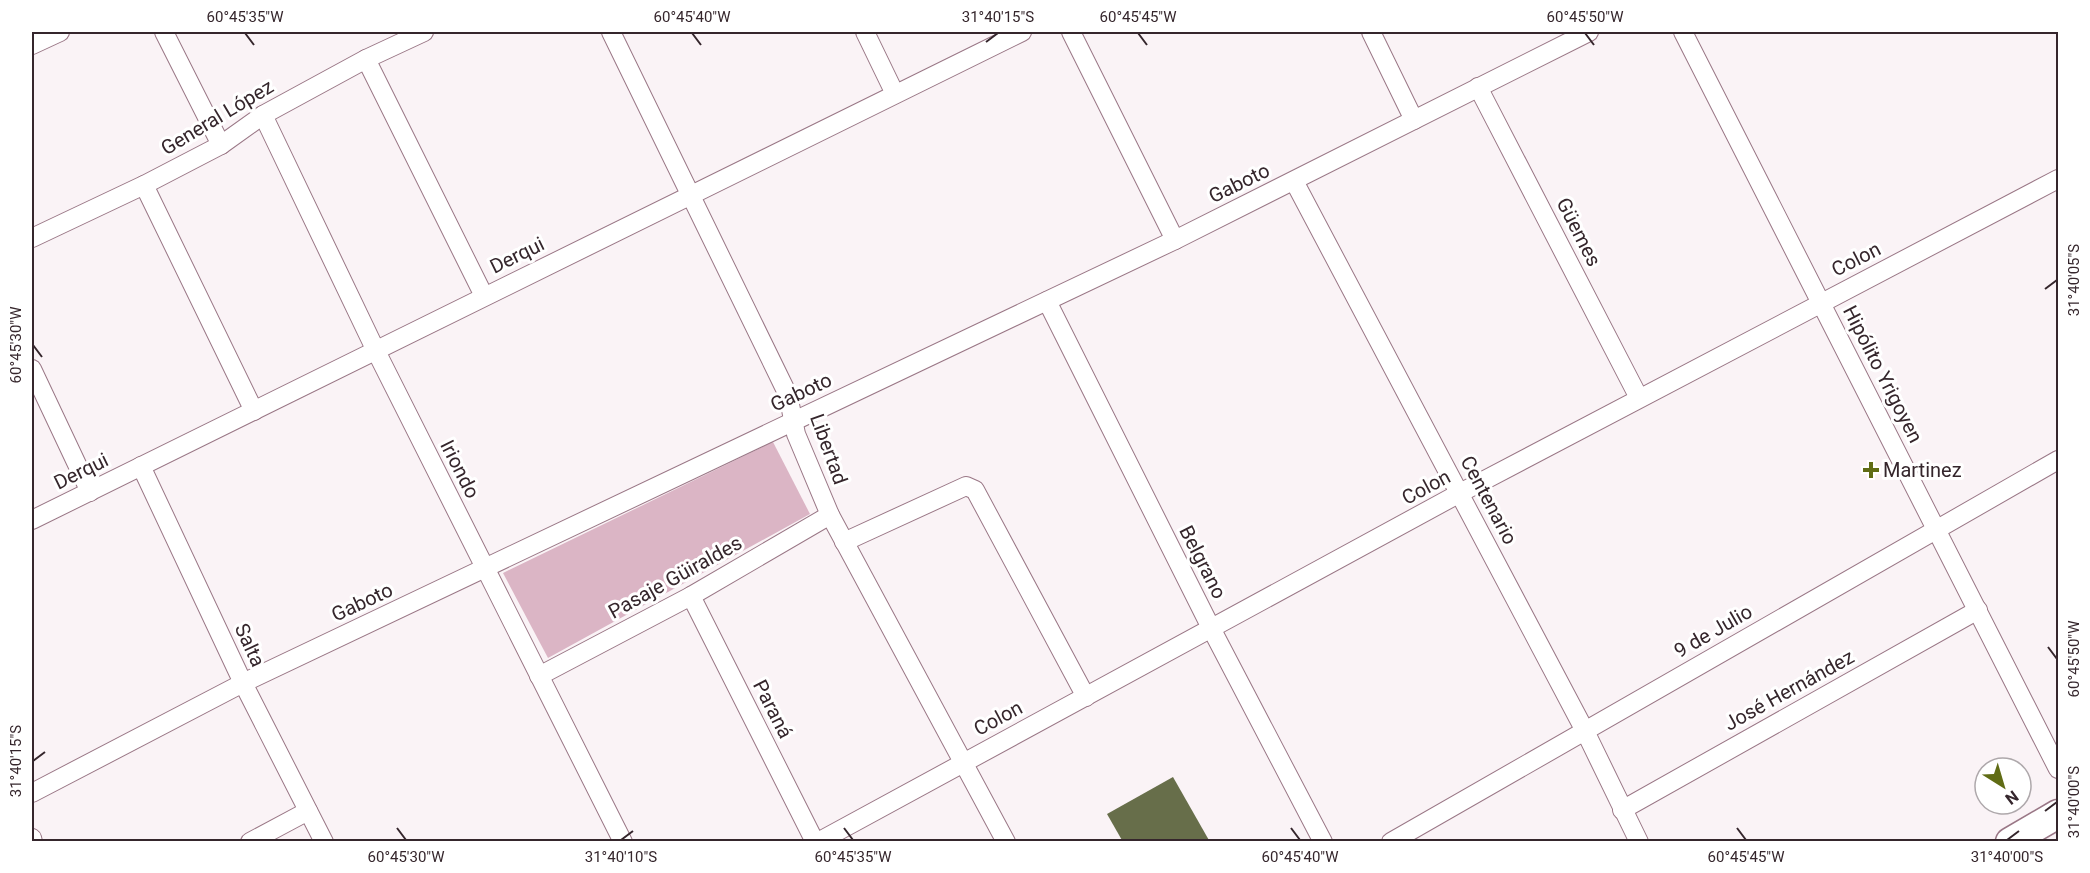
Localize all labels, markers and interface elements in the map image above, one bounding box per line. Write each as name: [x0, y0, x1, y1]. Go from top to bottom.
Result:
text: 60°45'35"W: [207, 8, 283, 26]
text: 60°45'40"W: [654, 8, 730, 26]
text: 31°40'15"S: [962, 8, 1034, 26]
text: 60°45'45"W: [1100, 8, 1176, 26]
text: 60°45'50"W: [1547, 8, 1623, 26]
street label: General López: [156, 74, 278, 160]
street label: Gaboto: [1205, 158, 1273, 208]
street label: Güemes: [1552, 194, 1606, 270]
street label: Derqui: [486, 232, 548, 278]
street label: Colon: [1827, 237, 1885, 281]
text: 31°40'05"S: [2065, 244, 2083, 316]
street label: Hipólito Yrigoyen: [1838, 301, 1928, 447]
text: 60°45'30"W: [7, 307, 25, 383]
street label: Gaboto: [767, 367, 835, 417]
street label: Libertad: [805, 410, 853, 488]
street label: Iriondo: [435, 436, 485, 502]
street label: Derqui: [50, 448, 112, 494]
street label: Centenario: [1456, 452, 1522, 548]
place label: Martinez: [1883, 458, 1962, 482]
marker: Martinez: [1864, 463, 1878, 477]
street label: Colon: [1398, 464, 1454, 510]
street label: Belgrano: [1174, 521, 1232, 603]
street label: Pasaje Güiraldes: [604, 530, 746, 624]
street label: Gaboto: [328, 577, 396, 627]
street label: 9 de Julio: [1670, 599, 1756, 663]
street label: Salta: [230, 620, 270, 670]
text: 60°45'50"W: [2065, 621, 2083, 697]
street label: José Hernández: [1720, 644, 1858, 736]
street label: Paraná: [748, 676, 798, 742]
street label: Colon: [970, 695, 1026, 741]
text: 31°40'15"S: [7, 725, 25, 797]
north arrow: [1973, 756, 2033, 816]
text: 31°40'00"S: [2065, 766, 2083, 838]
text: N: [2001, 787, 2022, 809]
text: 60°45'30"W: [368, 848, 444, 866]
text: 31°40'10"S: [585, 848, 657, 866]
text: 60°45'35"W: [815, 848, 891, 866]
text: 60°45'40"W: [1262, 848, 1338, 866]
text: 60°45'45"W: [1708, 848, 1784, 866]
text: 31°40'00"S: [1971, 848, 2043, 866]

